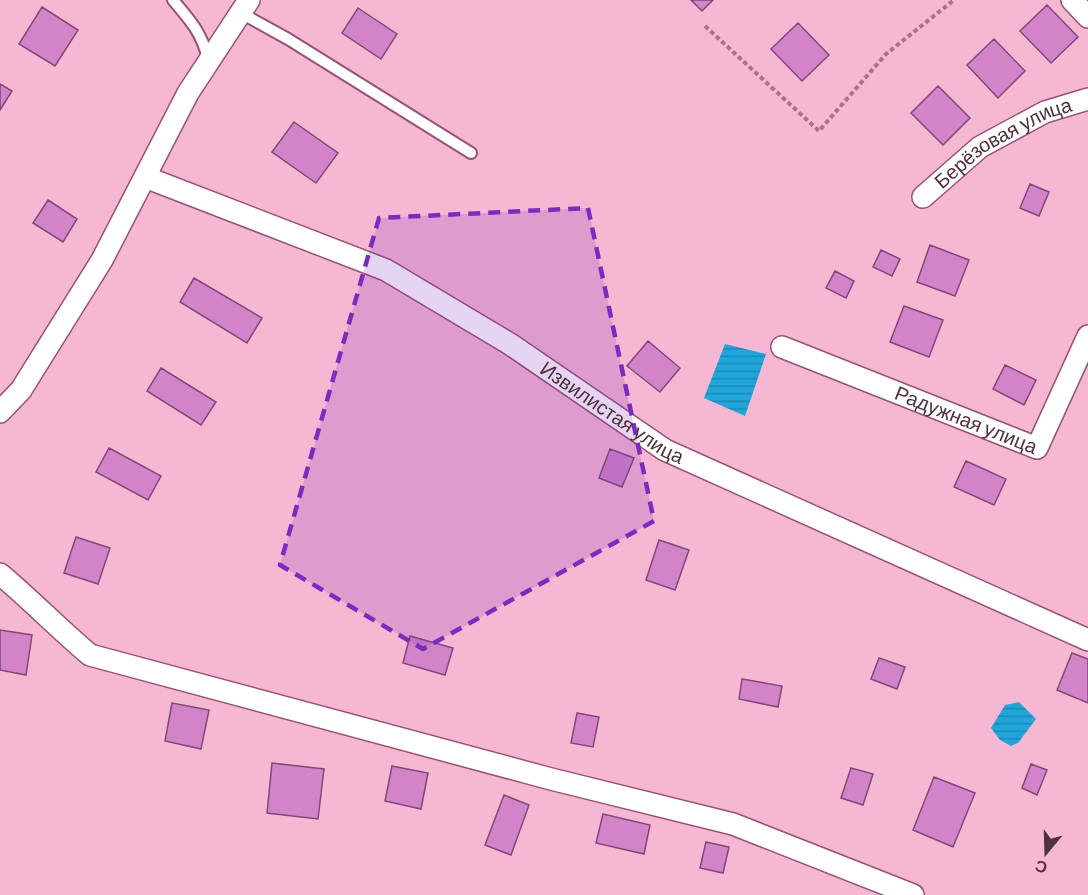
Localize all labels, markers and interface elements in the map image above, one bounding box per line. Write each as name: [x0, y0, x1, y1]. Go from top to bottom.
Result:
street label: Берёзовая улица: [929, 91, 1075, 193]
street label: Извилистая улица: [536, 355, 689, 468]
street label: Радужная улица: [892, 380, 1042, 458]
north arrow: [1016, 823, 1076, 883]
text: С: [1032, 857, 1050, 879]

